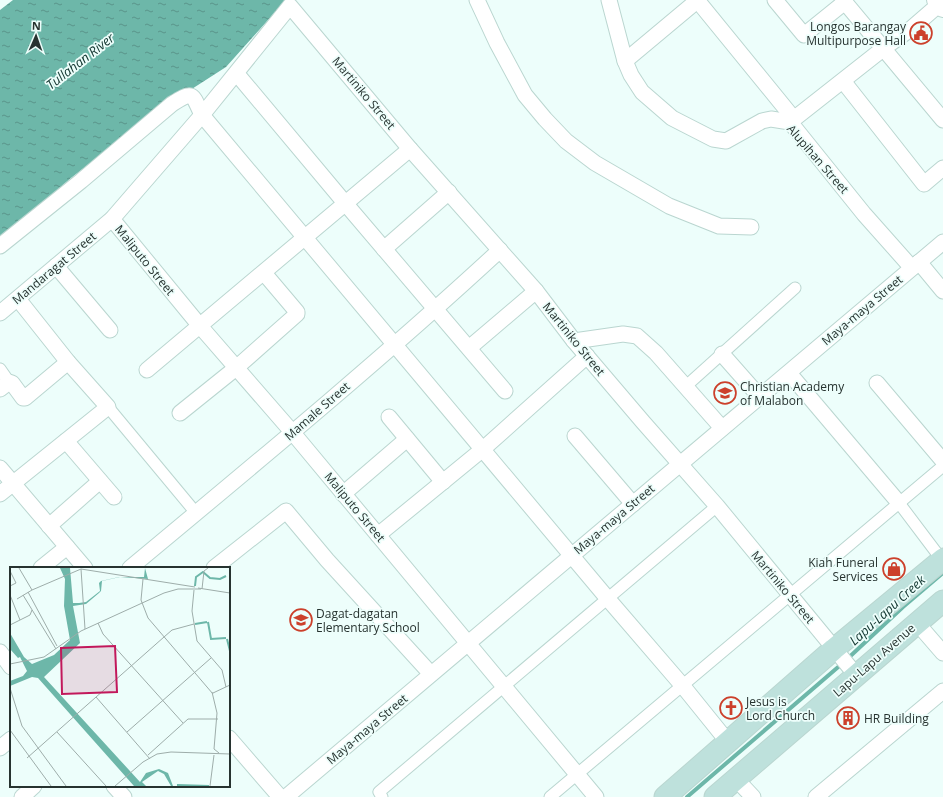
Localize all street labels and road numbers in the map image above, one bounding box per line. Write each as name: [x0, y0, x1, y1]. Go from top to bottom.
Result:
street label: Martiniko Street: [328, 53, 400, 133]
street label: Alupihan Street: [783, 121, 853, 197]
street label: Maliputo Street: [111, 221, 179, 299]
street label: Mandaragat Street: [9, 228, 99, 308]
street label: Maya-maya Street: [818, 271, 906, 349]
street label: Martiniko Street: [539, 299, 609, 379]
street label: Mamale Street: [281, 378, 353, 444]
street label: Maliputo Street: [321, 468, 389, 546]
street label: Maya-maya Street: [570, 480, 658, 558]
street label: Martiniko Street: [747, 547, 819, 627]
street label: Lapu-Lapu Avenue: [829, 619, 919, 701]
street label: Maya-maya Street: [323, 690, 411, 768]

